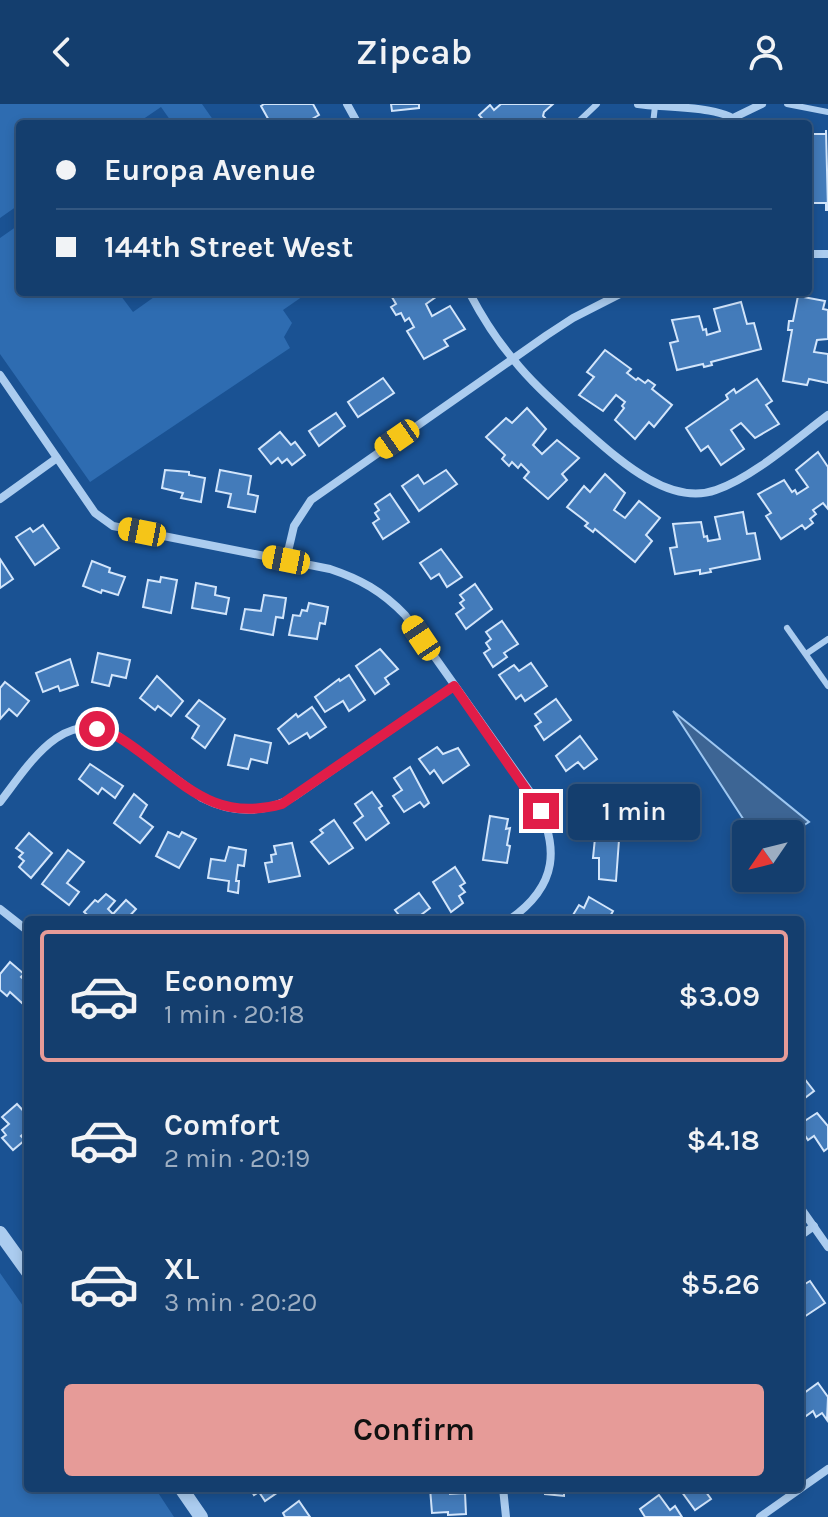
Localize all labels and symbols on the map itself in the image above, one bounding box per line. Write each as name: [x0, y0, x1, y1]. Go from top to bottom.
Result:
car: [370, 415, 424, 463]
car: [116, 516, 168, 548]
car: [260, 544, 312, 576]
car: [398, 611, 444, 665]
route start: [79, 711, 115, 747]
callout: 1 min: [569, 783, 701, 839]
route end: [523, 793, 559, 829]
north arrow: [732, 820, 804, 892]

